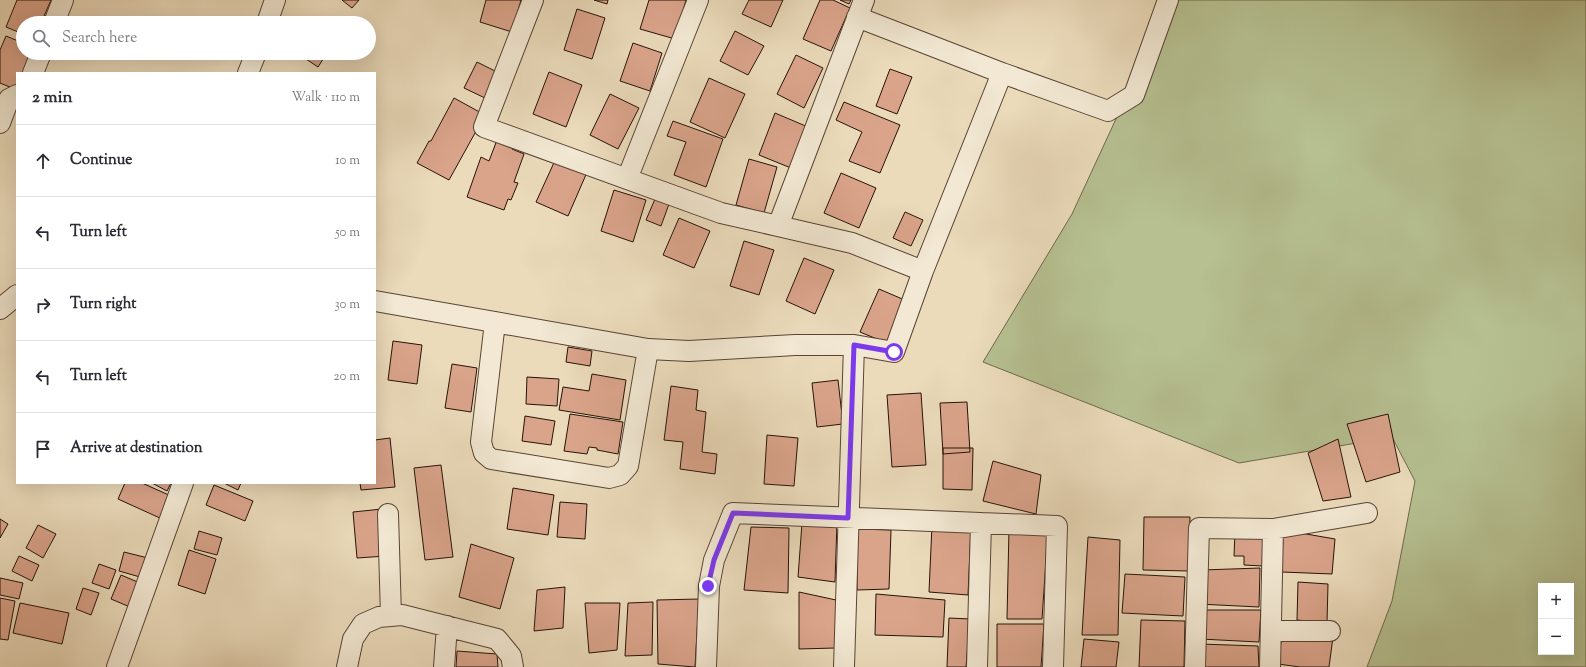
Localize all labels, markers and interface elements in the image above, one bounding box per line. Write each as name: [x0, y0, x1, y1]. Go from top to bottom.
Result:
search box: [16, 16, 376, 60]
icon: search: [30, 27, 52, 49]
text: Search here: [62, 28, 137, 49]
text: 2 min: [32, 86, 73, 110]
text: Walk · 110 m: [292, 89, 360, 107]
icon: ahead: [32, 150, 54, 172]
text: Continue: [70, 150, 132, 171]
text: 10 m: [335, 152, 360, 170]
icon: left: [32, 222, 54, 244]
text: Turn left: [70, 222, 127, 243]
text: 50 m: [335, 224, 360, 242]
icon: right: [32, 294, 54, 316]
text: Turn right: [70, 294, 136, 315]
text: 30 m: [334, 296, 360, 314]
route start: [885, 343, 903, 361]
icon: left: [32, 366, 54, 388]
text: Turn left: [70, 366, 127, 387]
text: 20 m: [334, 368, 360, 386]
icon: arrive: [32, 438, 54, 460]
text: Arrive at destination: [70, 438, 203, 459]
route end: [699, 577, 717, 595]
map controls: [1538, 583, 1574, 655]
button: +: [1538, 583, 1574, 619]
button: −: [1538, 619, 1574, 655]

